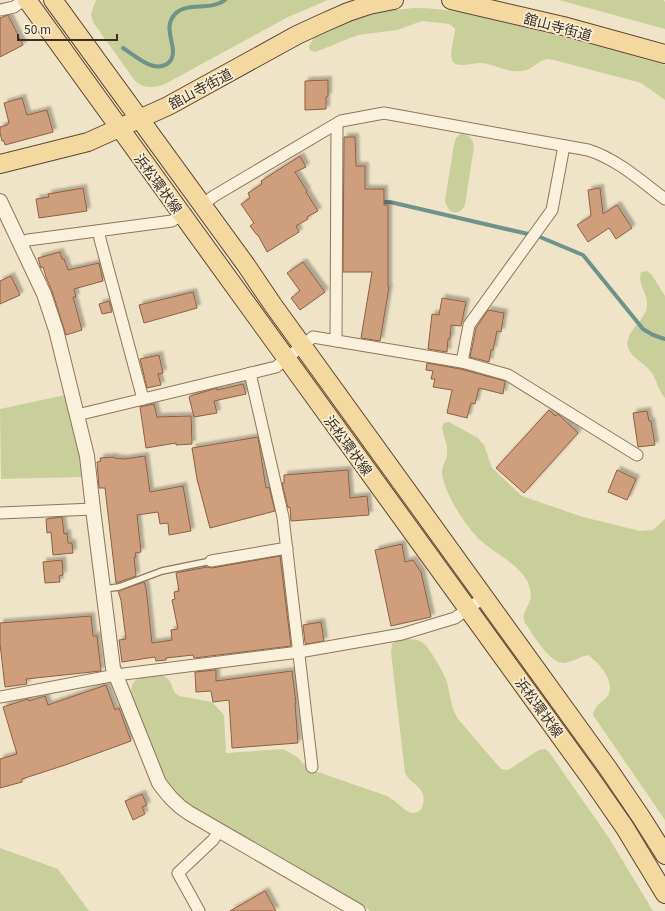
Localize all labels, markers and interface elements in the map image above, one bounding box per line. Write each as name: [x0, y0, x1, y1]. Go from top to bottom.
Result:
street label: 舘山寺街道: [522, 7, 594, 45]
scale bar: [18, 16, 117, 42]
text: 50 m: [24, 20, 51, 37]
street label: 舘山寺街道: [164, 63, 236, 113]
street label: 浜松環状線: [130, 149, 188, 217]
street label: 浜松環状線: [320, 411, 378, 479]
street label: 浜松環状線: [511, 673, 569, 741]

